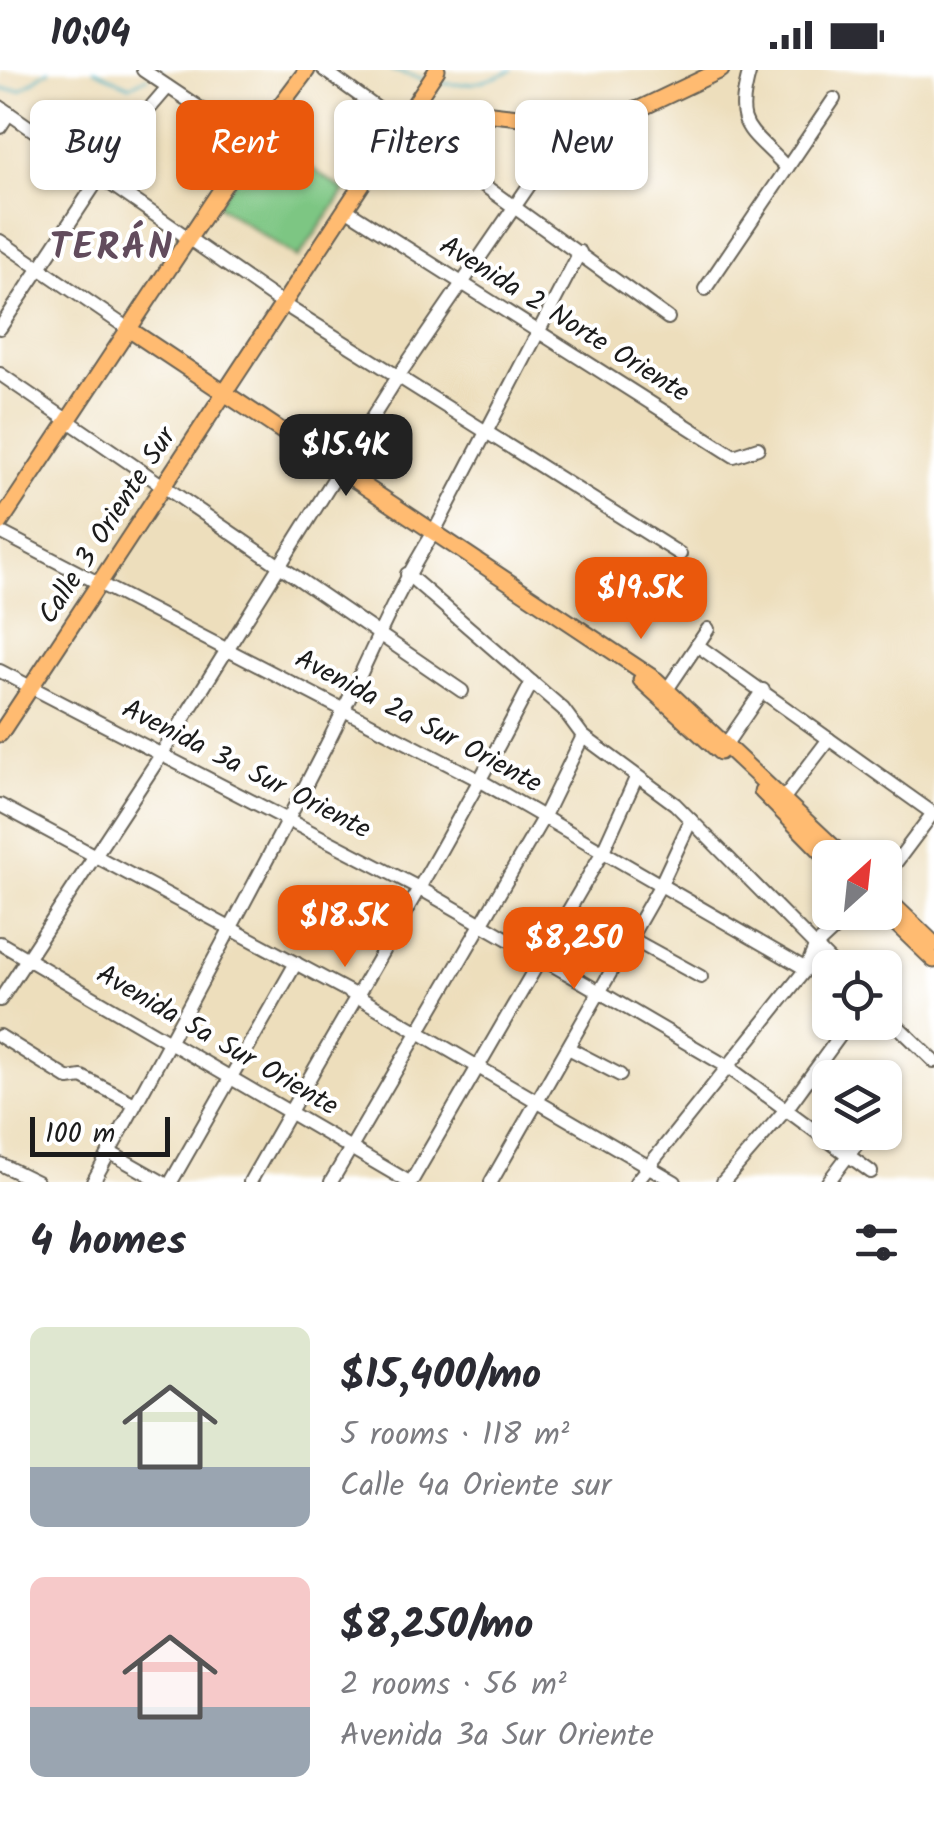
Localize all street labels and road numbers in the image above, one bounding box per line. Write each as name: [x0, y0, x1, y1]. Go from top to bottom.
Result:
street label: Avenida 2 Norte Oriente: [430, 224, 699, 416]
street label: Calle 3 Oriente Sur: [27, 417, 190, 634]
street label: Avenida 2a Sur Oriente: [286, 638, 550, 807]
street label: Avenida 3a Sur Oriente: [113, 688, 379, 853]
street label: Avenida 5a Sur Oriente: [87, 953, 347, 1129]

